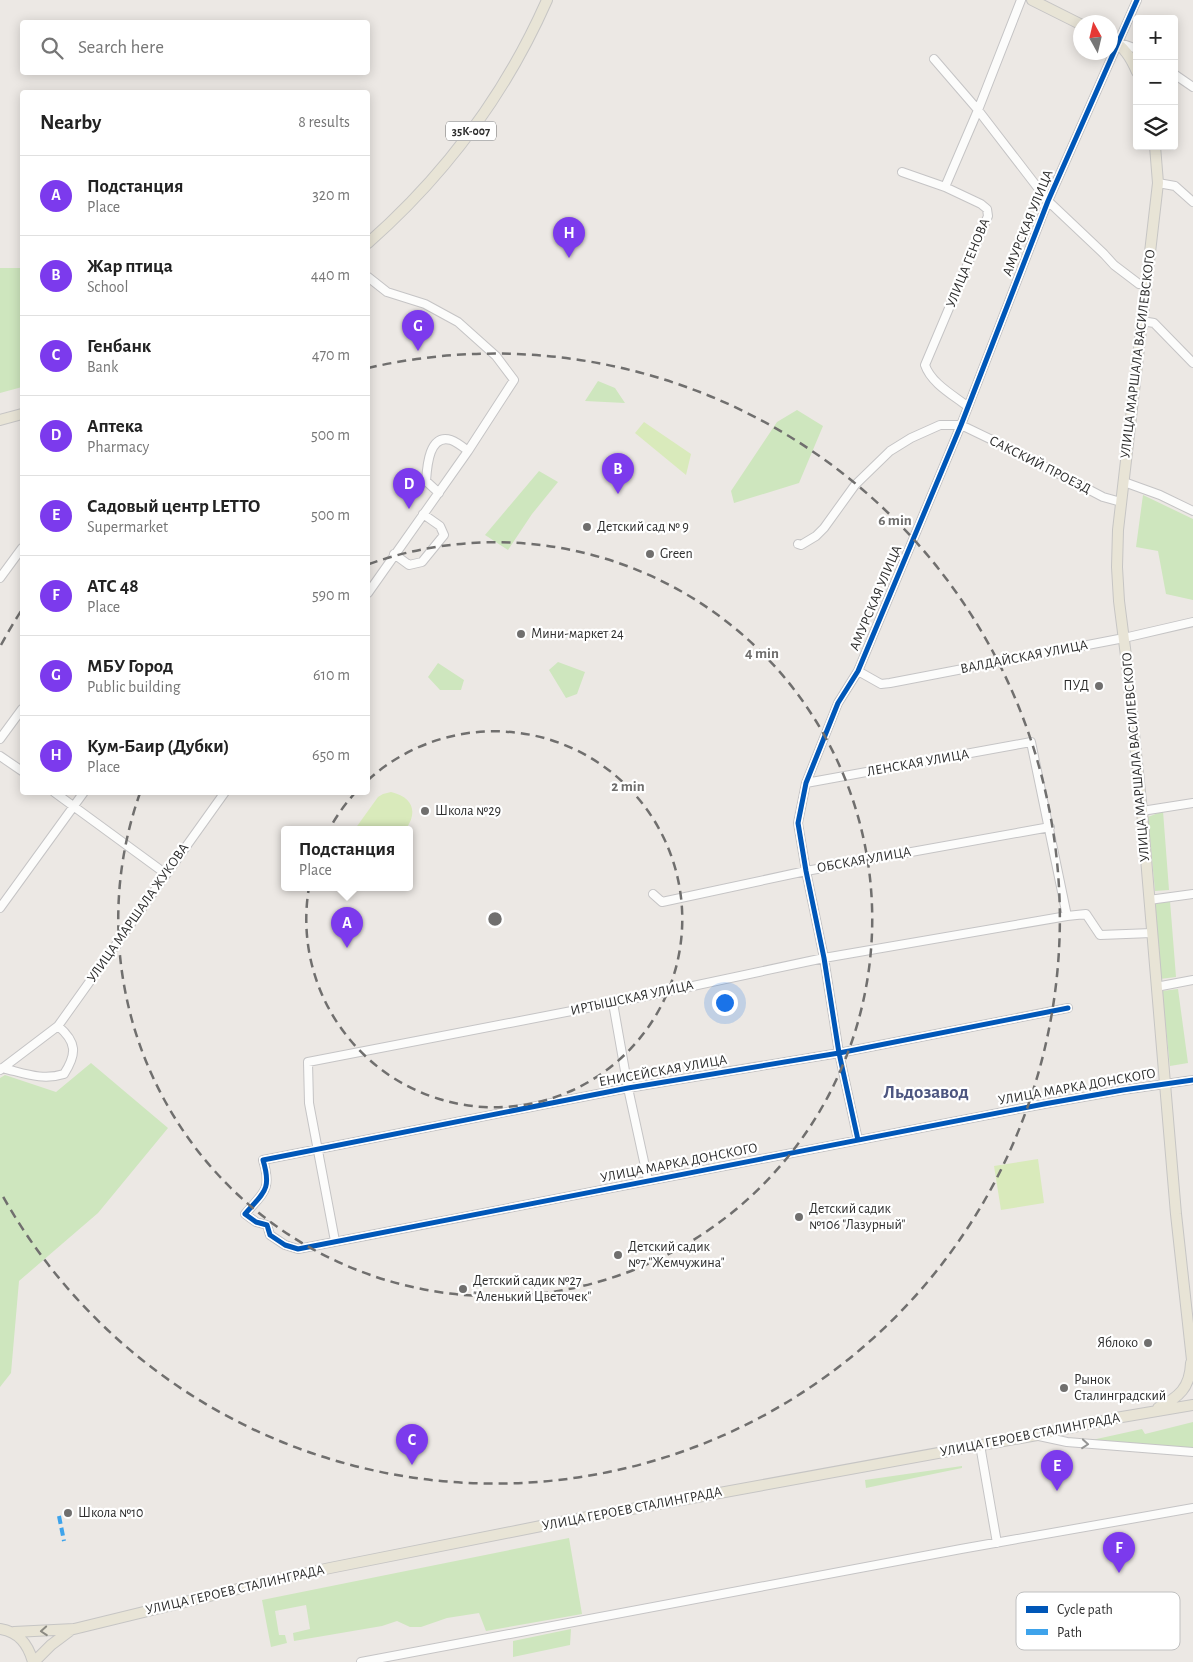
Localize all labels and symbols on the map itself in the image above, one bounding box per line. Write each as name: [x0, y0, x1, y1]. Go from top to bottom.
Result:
north arrow: [1073, 15, 1118, 60]
road number: 35К-007: [446, 122, 496, 140]
street label: АМУРСКАЯ УЛИЦА: [1000, 168, 1056, 278]
street label: УЛИЦА ГЕНОВА: [944, 216, 992, 310]
pin: H: [553, 217, 585, 258]
street label: УЛИЦА МАРШАЛА ВАСИЛЕВСКОГО: [1118, 249, 1158, 459]
pin: G: [402, 310, 434, 351]
street label: САКСКИЙ ПРОЕЗД: [987, 432, 1094, 497]
pin: B: [602, 453, 634, 494]
pin: D: [393, 468, 425, 509]
text: 6 min: [878, 513, 912, 528]
place label: Детский сад № 9: [597, 520, 689, 534]
marker: Детский сад № 9: [581, 521, 593, 533]
street label: АМУРСКАЯ УЛИЦА: [847, 543, 905, 653]
place label: Green: [660, 547, 693, 561]
marker: Green: [644, 548, 656, 560]
place label: Мини-маркет 24: [531, 627, 624, 641]
marker: Мини-маркет 24: [515, 628, 527, 640]
street label: ВАЛДАЙСКАЯ УЛИЦА: [959, 637, 1089, 676]
text: 4 min: [745, 646, 779, 661]
street label: УЛИЦА МАРШАЛА ВАСИЛЕВСКОГО: [1120, 651, 1152, 863]
place label: ПУД: [1063, 679, 1089, 693]
marker: ПУД: [1093, 680, 1105, 692]
street label: ЛЕНСКАЯ УЛИЦА: [866, 747, 970, 779]
text: 2 min: [611, 779, 645, 794]
place label: Школа №29: [435, 804, 501, 818]
marker: Школа №29: [419, 805, 431, 817]
street label: УЛИЦА МАРШАЛА ЖУКОВА: [85, 841, 191, 985]
street label: ОБСКАЯ УЛИЦА: [816, 845, 912, 875]
pin: A: [331, 907, 363, 948]
centre of rings: [486, 910, 504, 928]
street label: ИРТЫШСКАЯ УЛИЦА: [569, 978, 695, 1018]
your location: [712, 990, 738, 1016]
street label: ЕНИСЕЙСКАЯ УЛИЦА: [598, 1052, 728, 1089]
street label: УЛИЦА МАРКА ДОНСКОГО: [997, 1066, 1157, 1108]
district label: Льдозавод: [883, 1083, 969, 1102]
street label: УЛИЦА МАРКА ДОНСКОГО: [599, 1141, 759, 1185]
place label: Детский садик №106 "Лазурный": [809, 1202, 906, 1232]
marker: Детский садик №106 "Лазурный": [793, 1211, 805, 1223]
place label: Детский садик №7 "Жемчужина": [628, 1240, 725, 1270]
marker: Детский садик №7 "Жемчужина": [612, 1249, 624, 1261]
place label: Детский садик №27 "Аленький Цветочек": [473, 1274, 591, 1304]
marker: Детский садик №27 "Аленький Цветочек": [457, 1283, 469, 1295]
place label: Яблоко: [1097, 1336, 1138, 1350]
marker: Яблоко: [1142, 1337, 1154, 1349]
place label: Рынок Сталинградский: [1074, 1373, 1166, 1403]
marker: Рынок Сталинградский: [1058, 1382, 1070, 1394]
street label: УЛИЦА ГЕРОЕВ СТАЛИНГРАДА: [939, 1411, 1121, 1459]
pin: C: [396, 1424, 428, 1465]
one-way arrow: [1081, 1438, 1089, 1449]
pin: E: [1041, 1450, 1073, 1491]
street label: УЛИЦА ГЕРОЕВ СТАЛИНГРАДА: [541, 1485, 723, 1533]
place label: Школа №10: [78, 1506, 143, 1520]
marker: Школа №10: [62, 1507, 74, 1519]
pin: F: [1103, 1532, 1135, 1573]
street label: УЛИЦА ГЕРОЕВ СТАЛИНГРАДА: [144, 1563, 326, 1617]
legend: [1016, 1592, 1180, 1650]
text: Cycle path: [1057, 1603, 1113, 1617]
one-way arrow: [40, 1625, 48, 1636]
text: Path: [1057, 1626, 1082, 1640]

